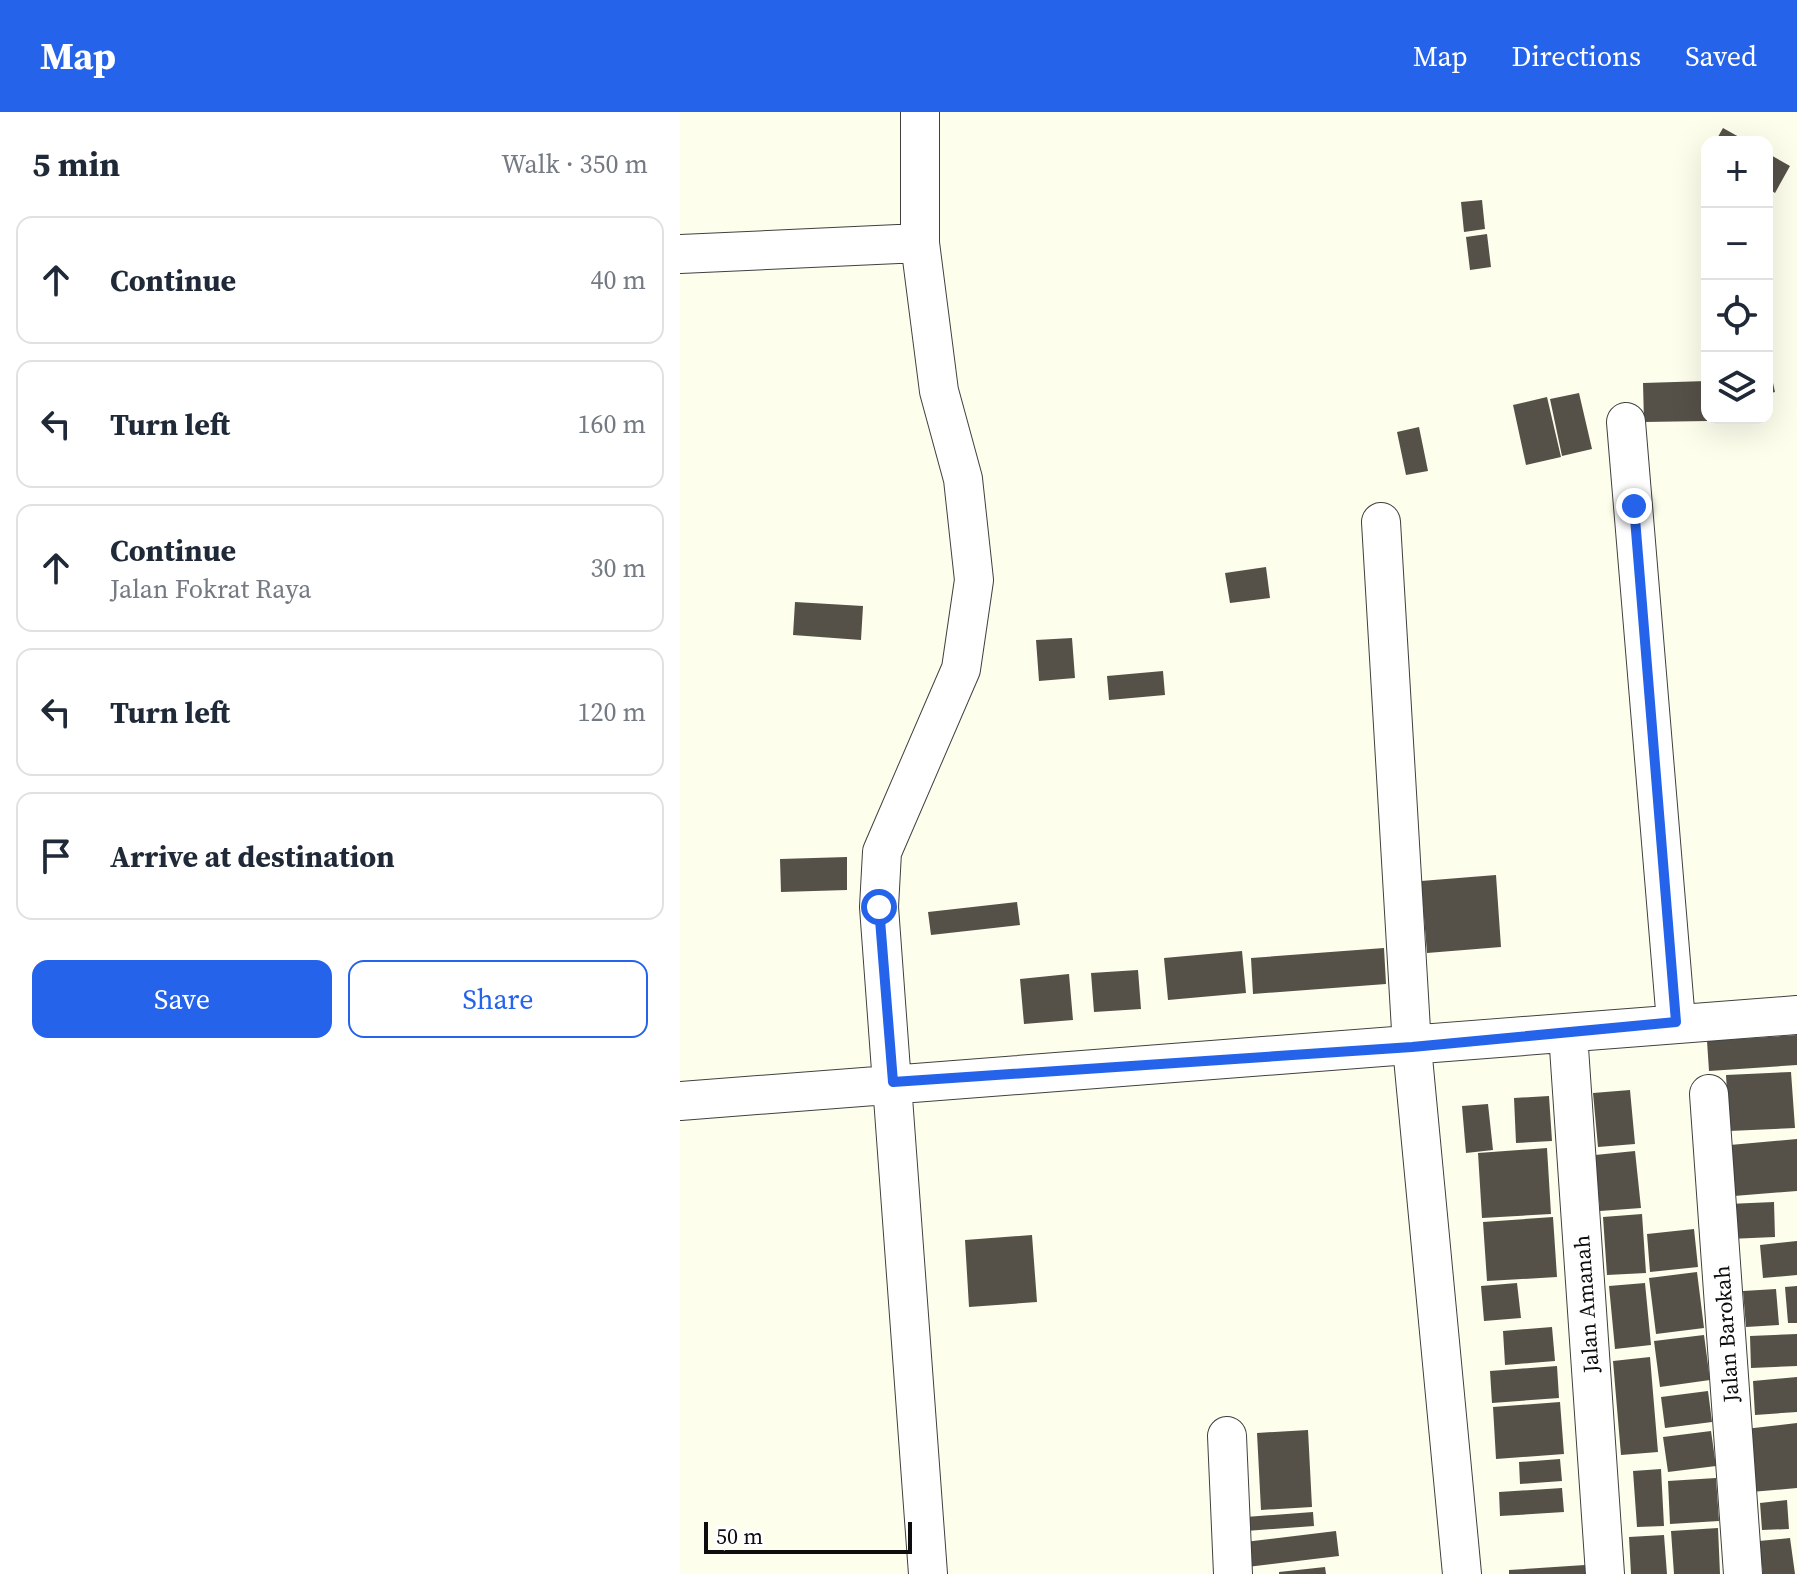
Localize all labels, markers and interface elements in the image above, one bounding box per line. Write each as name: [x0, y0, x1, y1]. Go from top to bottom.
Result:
text: Map: [40, 30, 116, 82]
text: Map: [1413, 37, 1468, 75]
text: Directions: [1512, 37, 1641, 75]
text: Saved: [1685, 37, 1757, 75]
map controls: [1701, 136, 1773, 424]
button: +: [1701, 136, 1773, 208]
text: 5 min: [32, 141, 120, 187]
text: Walk · 350 m: [501, 146, 648, 182]
button: −: [1701, 208, 1773, 280]
icon: ahead: [34, 258, 78, 302]
text: Continue: [110, 260, 236, 301]
text: 40 m: [591, 262, 646, 298]
button: locate: [1701, 280, 1773, 352]
button: layers: [1701, 352, 1773, 424]
icon: left: [34, 402, 78, 446]
text: Turn left: [110, 404, 230, 445]
text: 160 m: [578, 406, 646, 442]
route end: [1616, 488, 1652, 524]
text: Continue: [110, 530, 236, 571]
icon: ahead: [34, 546, 78, 590]
text: 30 m: [591, 550, 646, 586]
text: Jalan Fokrat Raya: [110, 571, 311, 607]
icon: left: [34, 690, 78, 734]
text: Turn left: [110, 692, 230, 733]
text: 120 m: [578, 694, 646, 730]
icon: arrive: [34, 834, 78, 878]
text: Arrive at destination: [110, 836, 395, 877]
route start: [861, 889, 897, 925]
button: Save: [32, 960, 332, 1038]
button: Share: [348, 960, 648, 1038]
street label: Jalan Amanah: [1566, 1234, 1606, 1375]
street label: Jalan Barokah: [1706, 1265, 1746, 1404]
scale bar: [704, 1518, 912, 1554]
text: 50 m: [716, 1521, 763, 1551]

